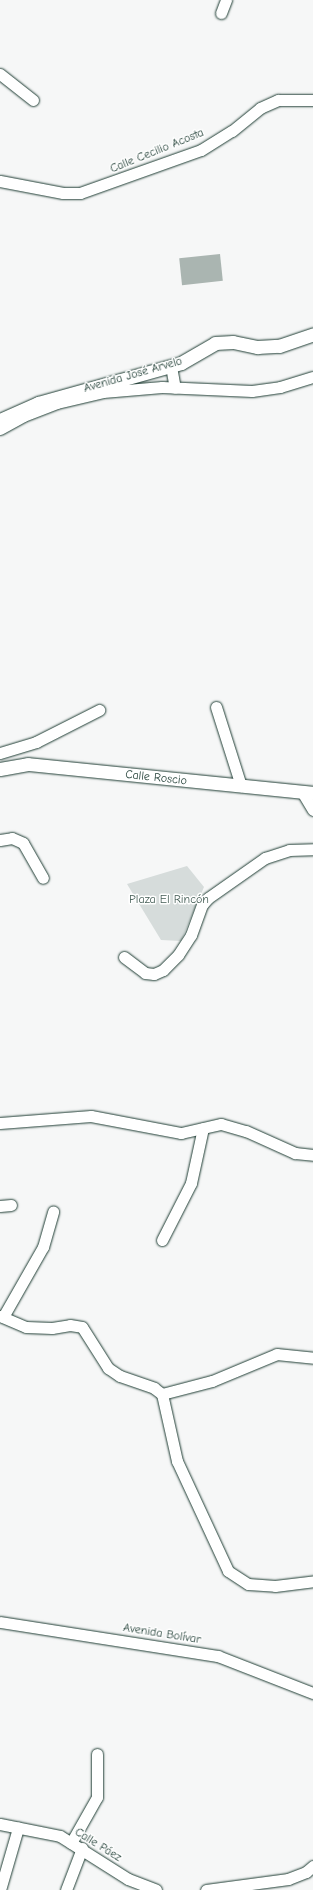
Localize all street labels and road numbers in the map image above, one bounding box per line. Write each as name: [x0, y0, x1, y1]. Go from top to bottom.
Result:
street label: Calle Cecilio Acosta: [108, 126, 206, 176]
street label: Avenida José Arvelo: [82, 354, 184, 396]
street label: Calle Roscio: [124, 768, 188, 788]
street label: Avenida Bolívar: [122, 1621, 202, 1647]
street label: Calle Páez: [72, 1825, 124, 1865]

